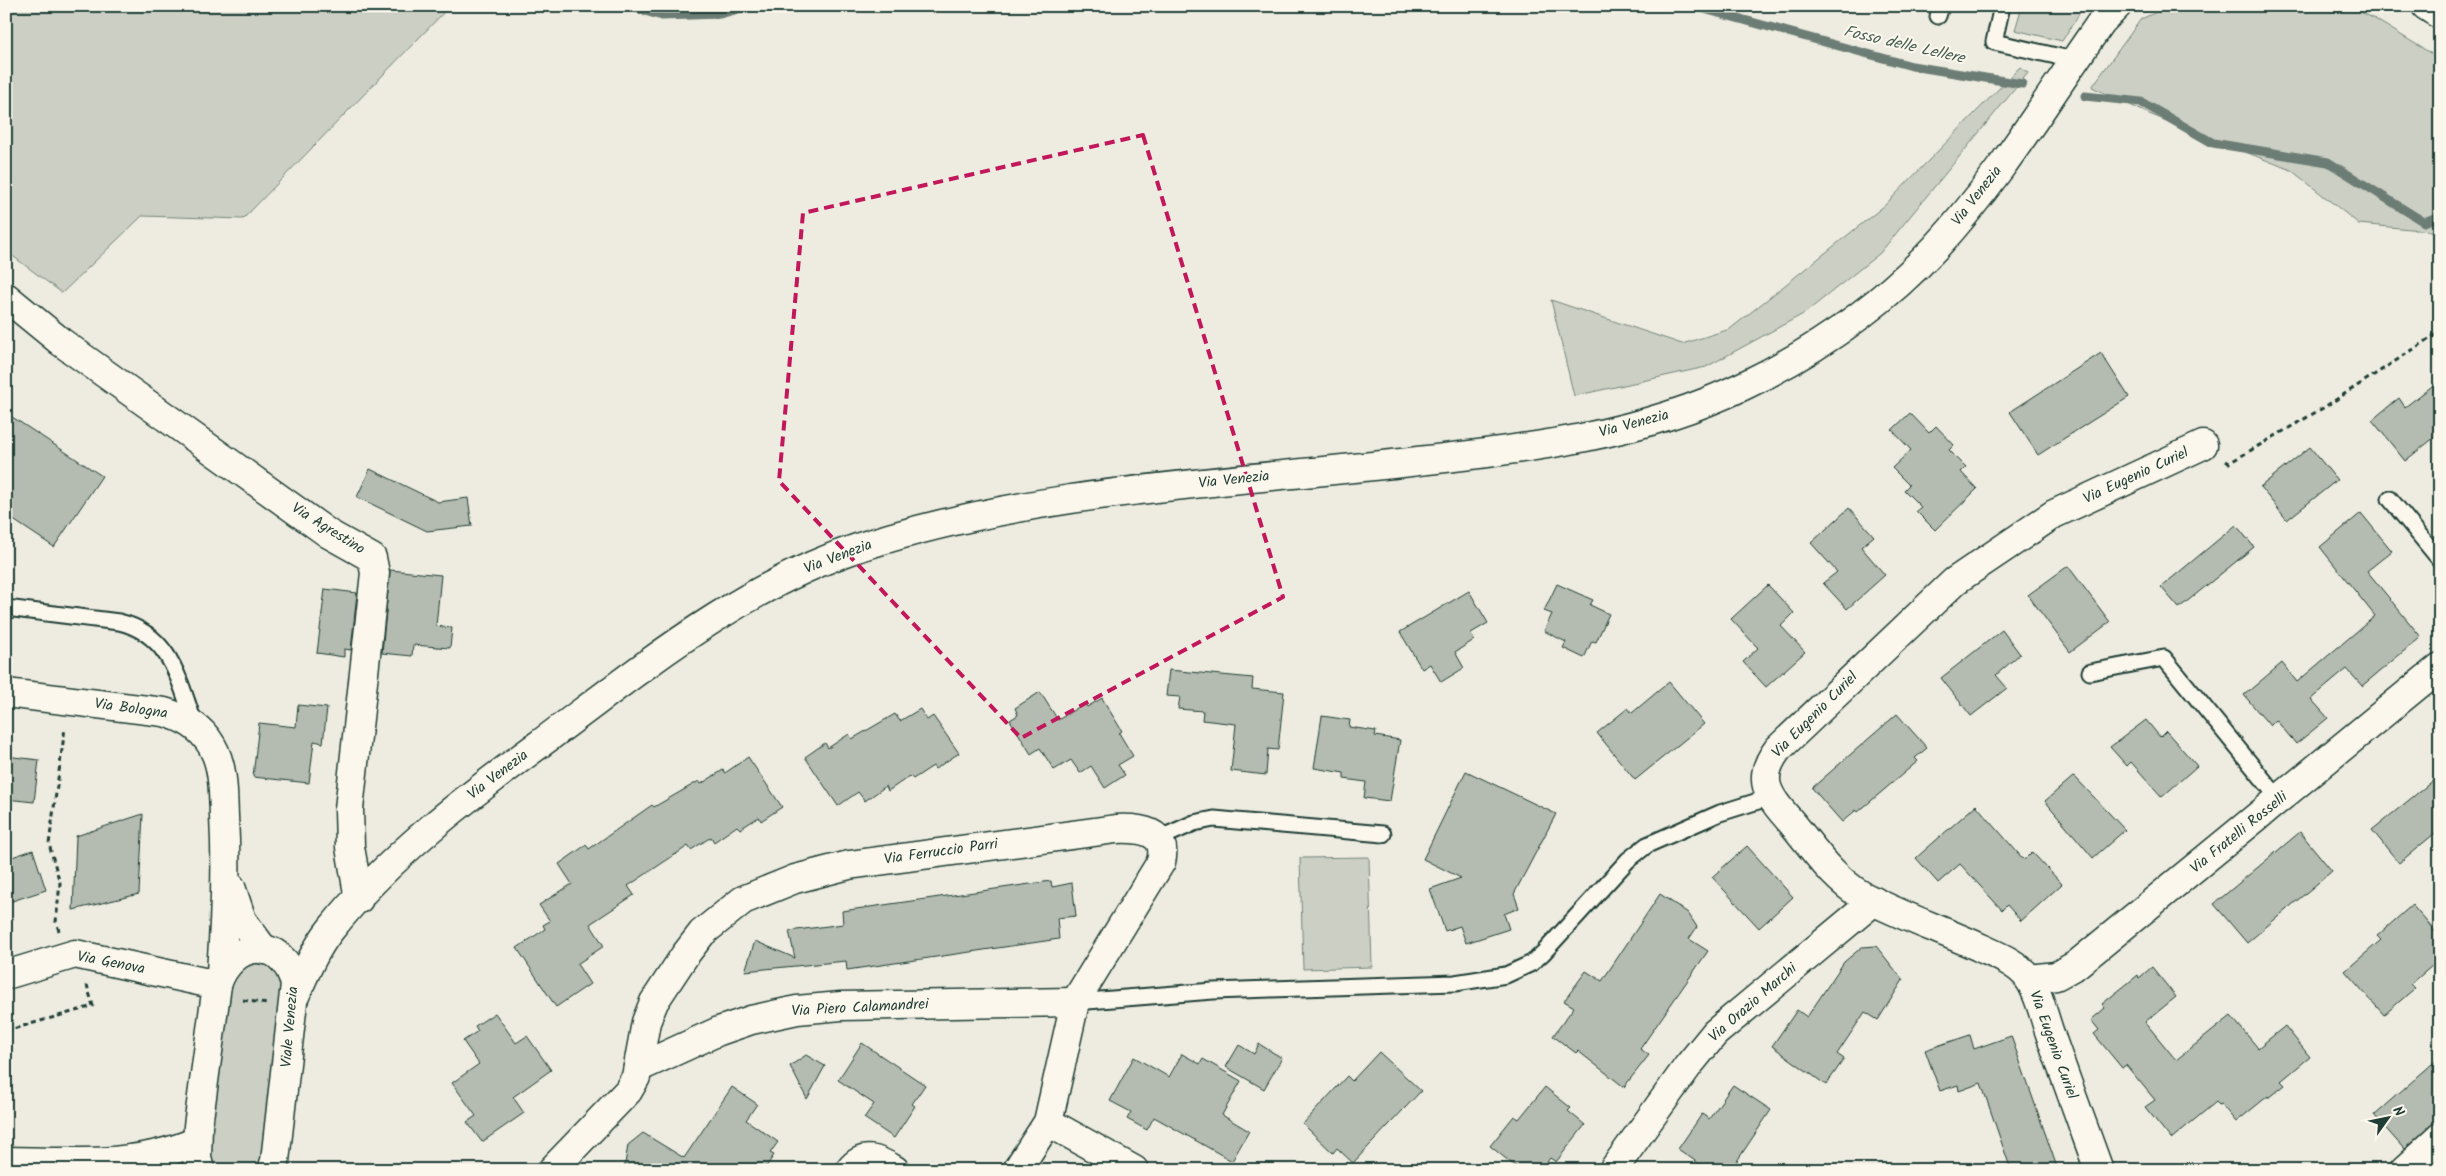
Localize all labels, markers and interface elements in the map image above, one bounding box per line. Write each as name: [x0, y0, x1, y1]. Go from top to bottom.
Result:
water label: Fosso delle Lellere: [1841, 19, 1968, 71]
street label: Via Venezia: [1946, 161, 2008, 231]
street label: Via Venezia: [1596, 403, 1672, 445]
street label: Via Eugenio Curiel: [2079, 441, 2193, 511]
street label: Via Venezia: [1197, 464, 1271, 496]
street label: Via Agrestino: [286, 497, 370, 561]
street label: Via Venezia: [800, 533, 876, 581]
street label: Via Eugenio Curiel: [1766, 666, 1864, 764]
street label: Via Bologna: [93, 692, 169, 726]
street label: Via Venezia: [462, 744, 534, 806]
street label: Via Fratelli Rosselli: [2185, 785, 2294, 880]
street label: Via Ferruccio Parri: [883, 832, 1001, 872]
street label: Via Genova: [75, 945, 147, 981]
street label: Via Orazio Marchi: [1703, 957, 1804, 1048]
street label: Viale Venezia: [274, 985, 306, 1069]
street label: Via Eugenio Curiel: [2022, 987, 2084, 1103]
street label: Via Piero Calamandrei: [791, 992, 931, 1024]
north arrow: [2364, 1094, 2414, 1144]
text: N: [2386, 1102, 2410, 1121]

